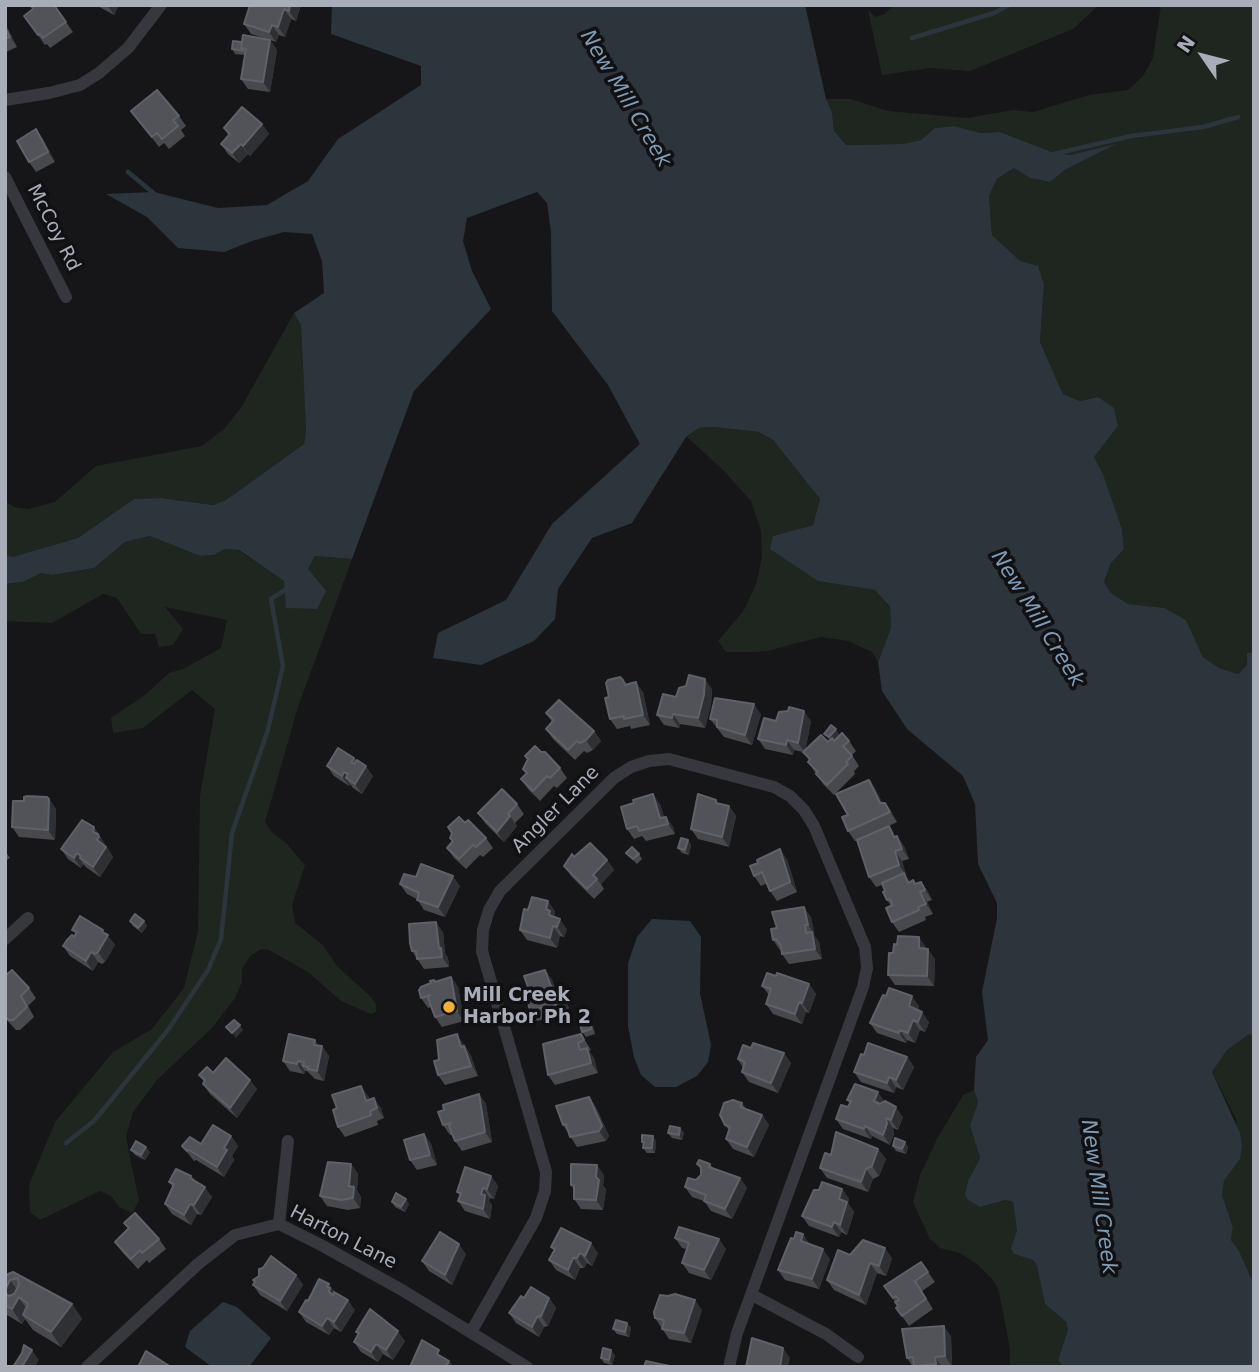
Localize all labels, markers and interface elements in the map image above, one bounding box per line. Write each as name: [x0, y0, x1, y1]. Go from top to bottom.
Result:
north arrow: [1168, 21, 1238, 91]
water label: New Mill Creek: [574, 26, 676, 172]
text: N: [1172, 31, 1199, 57]
street label: McCoy Rd: [21, 181, 85, 275]
water label: New Mill Creek: [985, 546, 1089, 692]
street label: Angler Lane: [508, 762, 604, 858]
place label: Mill Creek Harbor Ph 2: [463, 985, 591, 1029]
marker: Mill Creek Harbor Ph 2: [441, 999, 457, 1015]
water label: New Mill Creek: [1075, 1118, 1121, 1276]
street label: Harton Lane: [286, 1201, 400, 1275]

